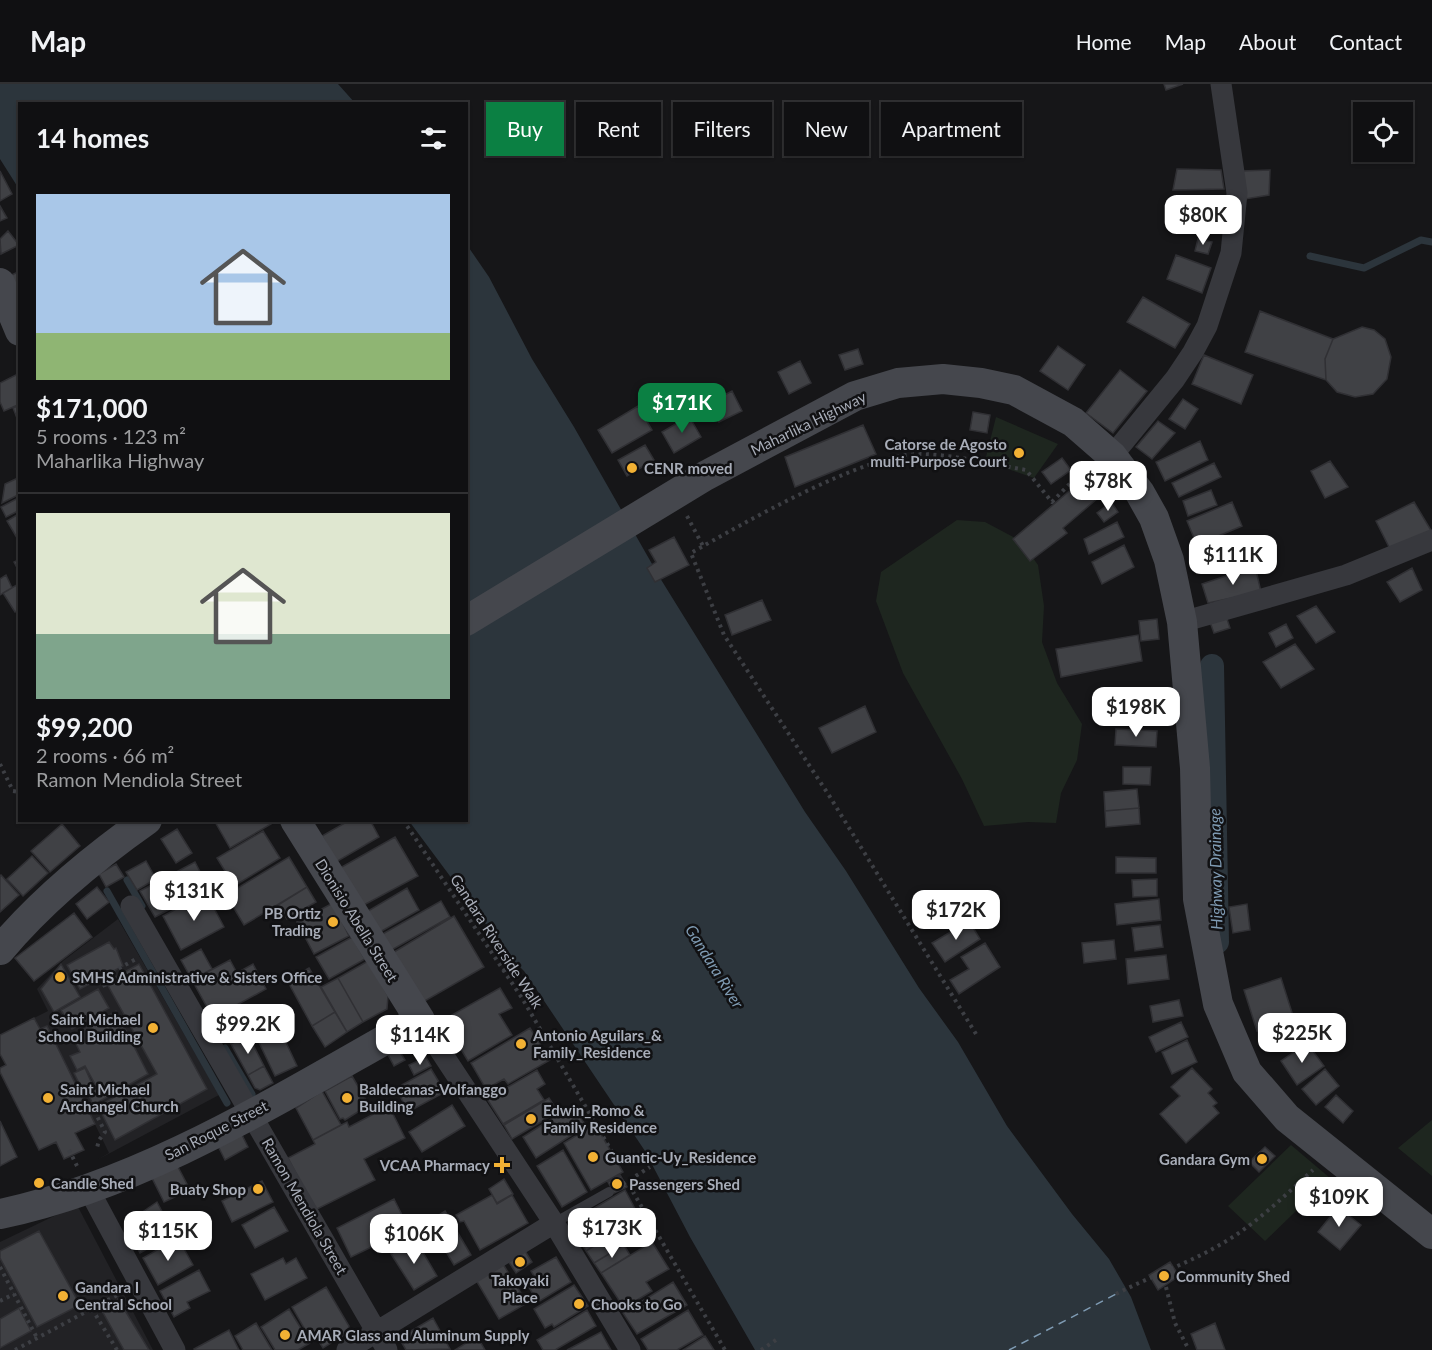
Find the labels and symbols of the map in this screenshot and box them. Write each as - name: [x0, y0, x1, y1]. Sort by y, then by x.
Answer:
- pin: $80K: [1167, 195, 1239, 246]
- pin: $171K: [640, 383, 724, 434]
- street label: Maharlika Highway: [747, 387, 869, 459]
- place label: Catorse de Agosto multi-Purpose Court: [870, 435, 1007, 470]
- marker: Catorse de Agosto multi-Purpose Court: [1012, 446, 1026, 460]
- place label: CENR moved: [644, 459, 733, 477]
- marker: CENR moved: [625, 461, 639, 475]
- pin: $78K: [1072, 461, 1144, 512]
- pin: $111K: [1191, 535, 1275, 586]
- pin: $198K: [1094, 687, 1178, 738]
- water label: Highway Drainage: [1204, 808, 1226, 930]
- street label: Dionisio Abella Street: [312, 855, 402, 985]
- pin: $131K: [152, 871, 236, 922]
- street label: Gandara Riverside Walk: [447, 871, 547, 1012]
- pin: $172K: [914, 890, 998, 941]
- place label: PB Ortiz Trading: [264, 904, 321, 939]
- marker: PB Ortiz Trading: [326, 915, 340, 929]
- water label: Gandara River: [682, 921, 748, 1012]
- place label: SMHS Administrative & Sisters Office: [72, 968, 322, 986]
- marker: SMHS Administrative & Sisters Office: [53, 970, 67, 984]
- pin: $99.2K: [199, 1004, 297, 1055]
- place label: Saint Michael School Building: [38, 1010, 141, 1045]
- pin: $225K: [1260, 1013, 1344, 1064]
- pin: $114K: [378, 1015, 462, 1066]
- marker: Saint Michael School Building: [146, 1021, 160, 1035]
- place label: Antonio Aguilars_& Family_Residence: [532, 1026, 662, 1061]
- marker: Antonio Aguilars_& Family_Residence: [514, 1037, 528, 1051]
- place label: Saint Michael Archangel Church: [59, 1080, 179, 1115]
- place label: Baldecanas-Volfanggo Building: [359, 1080, 507, 1115]
- marker: Saint Michael Archangel Church: [41, 1091, 55, 1105]
- marker: Baldecanas-Volfanggo Building: [340, 1091, 354, 1105]
- street label: San Roque Street: [162, 1096, 271, 1164]
- place label: Edwin_Romo & Family Residence: [543, 1101, 657, 1136]
- marker: Edwin_Romo & Family Residence: [524, 1112, 538, 1126]
- street label: Ramon Mendiola Street: [259, 1135, 352, 1278]
- place label: Guantic-Uy_Residence: [605, 1148, 756, 1166]
- marker: Guantic-Uy_Residence: [586, 1150, 600, 1164]
- place label: Gandara Gym: [1159, 1150, 1250, 1168]
- marker: Gandara Gym: [1255, 1152, 1269, 1166]
- place label: VCAA Pharmacy: [379, 1156, 490, 1174]
- marker: VCAA Pharmacy: [495, 1158, 509, 1172]
- place label: Candle Shed: [51, 1174, 134, 1192]
- place label: Passengers Shed: [629, 1175, 740, 1193]
- marker: Candle Shed: [32, 1176, 46, 1190]
- marker: Passengers Shed: [610, 1177, 624, 1191]
- pin: $109K: [1297, 1177, 1381, 1228]
- place label: Buaty Shop: [170, 1180, 246, 1198]
- marker: Buaty Shop: [251, 1182, 265, 1196]
- pin: $173K: [570, 1208, 654, 1259]
- pin: $115K: [126, 1211, 210, 1262]
- pin: $106K: [372, 1214, 456, 1265]
- marker: Takoyaki Place: [513, 1255, 527, 1269]
- place label: Community Shed: [1176, 1267, 1290, 1285]
- marker: Community Shed: [1157, 1269, 1171, 1283]
- place label: Takoyaki Place: [491, 1271, 549, 1306]
- place label: Gandara I Central School: [75, 1278, 172, 1313]
- marker: Gandara I Central School: [56, 1289, 70, 1303]
- place label: Chooks to Go: [591, 1295, 682, 1313]
- marker: Chooks to Go: [572, 1297, 586, 1311]
- place label: AMAR Glass and Aluminum Supply: [296, 1326, 529, 1344]
- marker: AMAR Glass and Aluminum Supply: [278, 1328, 292, 1342]

